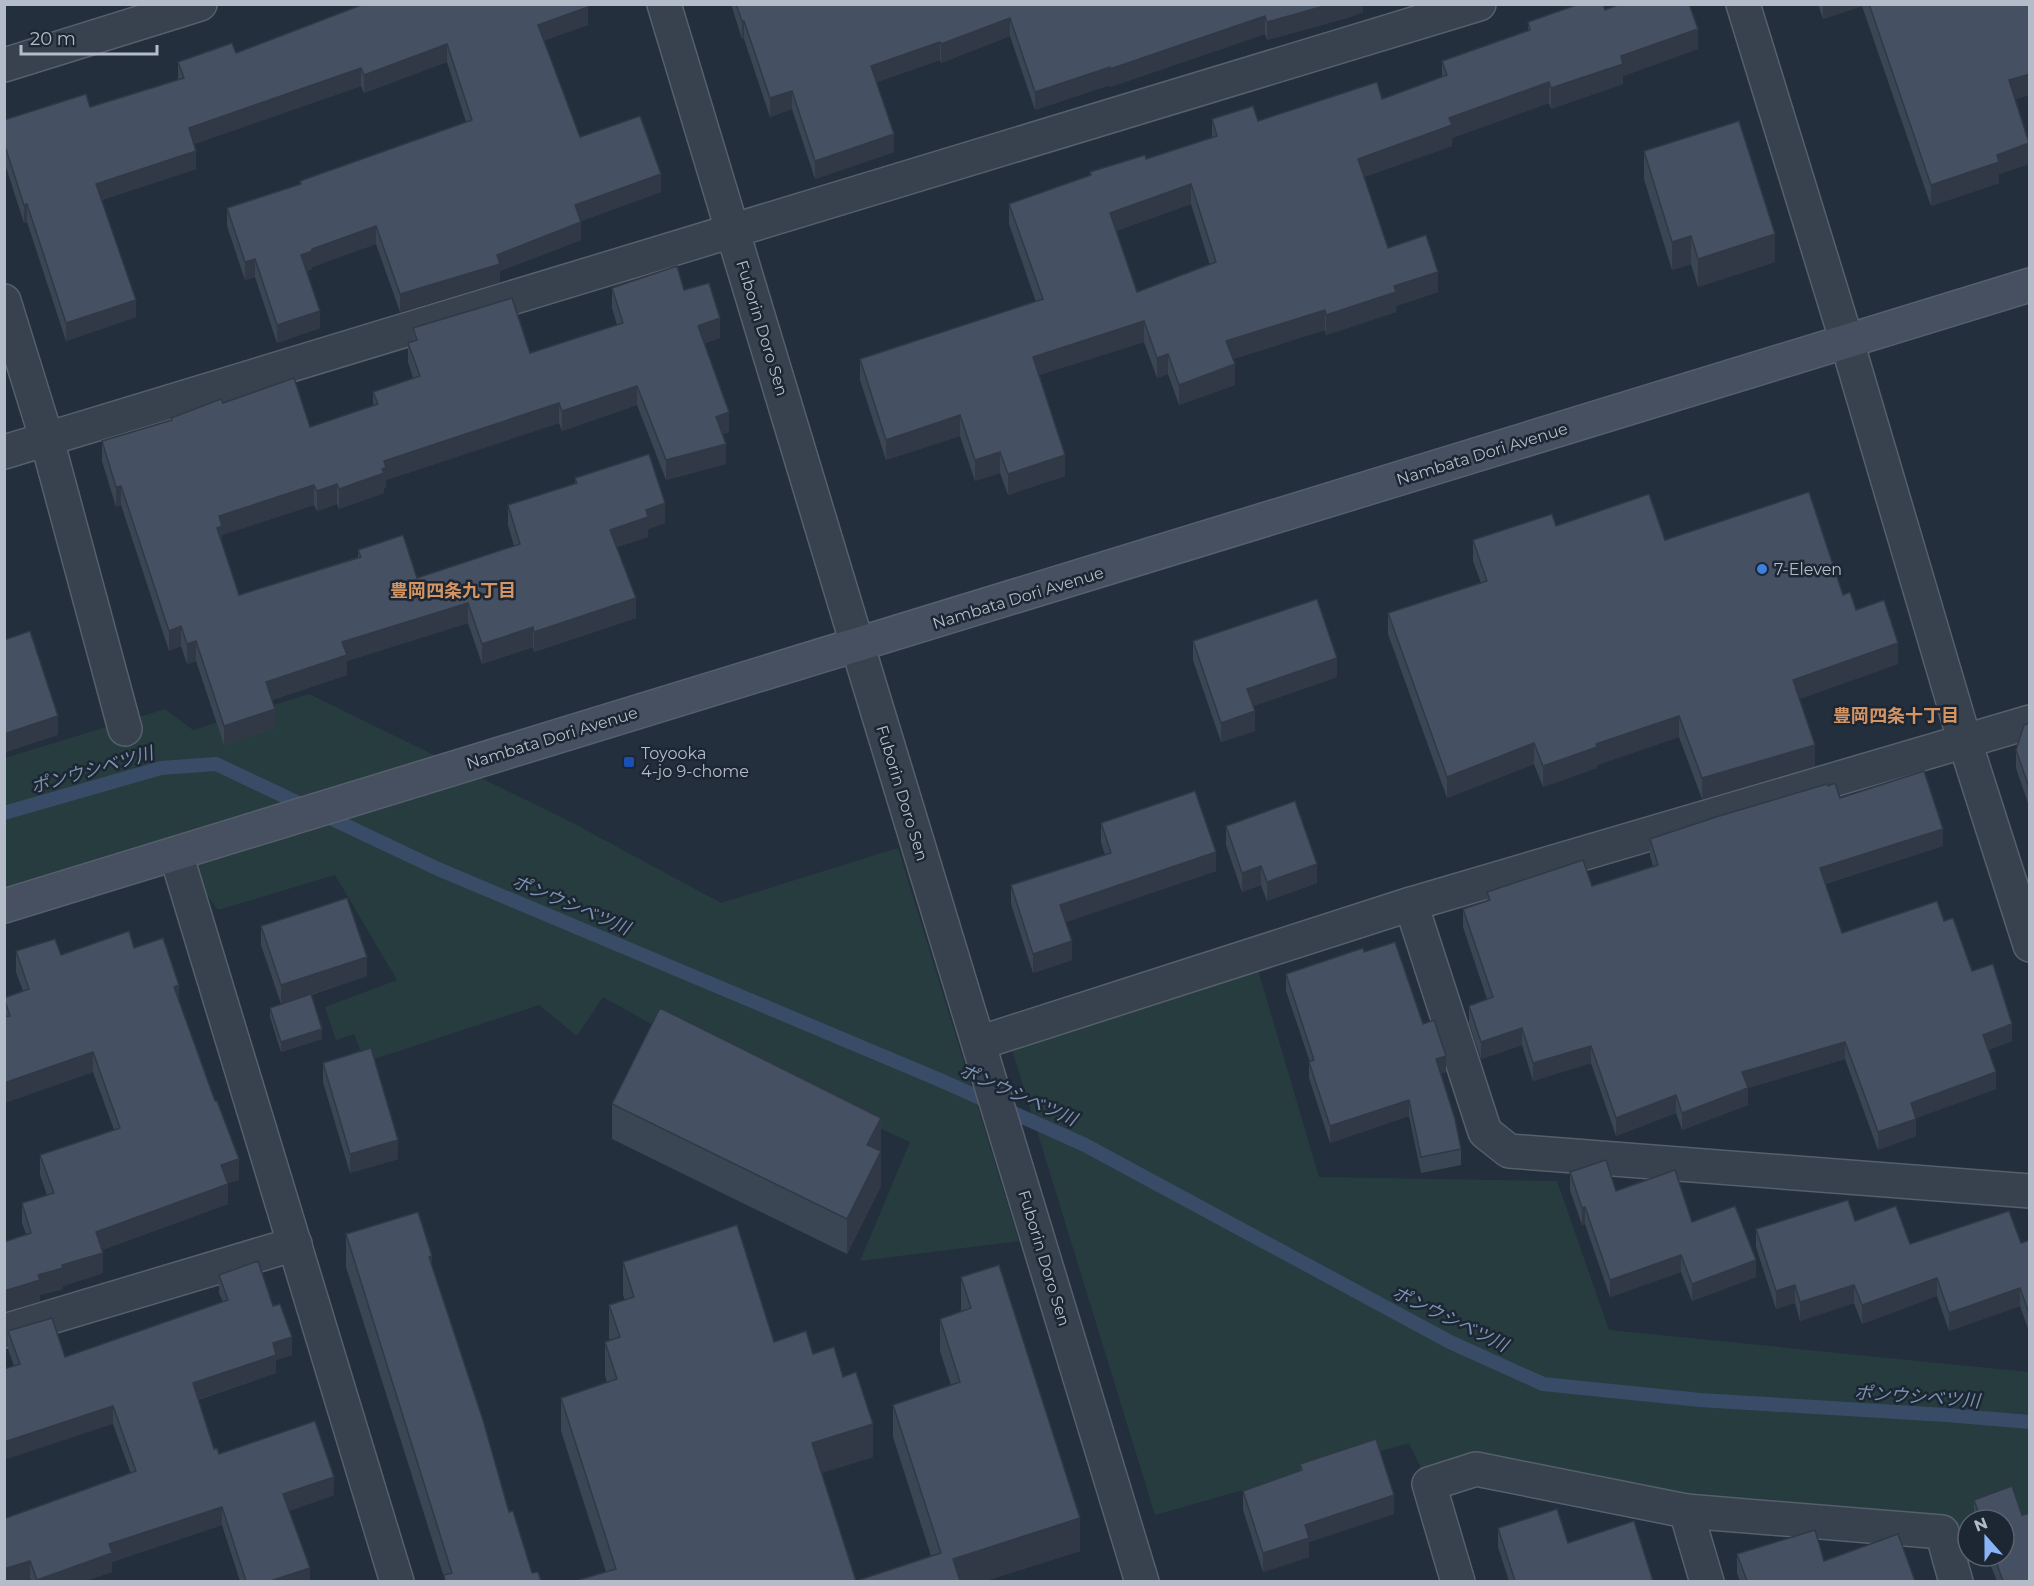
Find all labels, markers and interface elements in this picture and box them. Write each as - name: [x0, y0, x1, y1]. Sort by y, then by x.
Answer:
- scale bar: [21, 18, 158, 56]
- text: 20 m: [30, 28, 76, 50]
- street label: Fuborin Doro Sen: [732, 258, 792, 398]
- street label: Nambata Dori Avenue: [1394, 419, 1570, 489]
- place label: 7-Eleven: [1774, 560, 1842, 579]
- marker: 7-Eleven: [1755, 562, 1769, 576]
- street label: Nambata Dori Avenue: [930, 563, 1106, 633]
- district label: 豊岡四条九丁目: [390, 580, 516, 602]
- street label: Nambata Dori Avenue: [464, 703, 640, 773]
- district label: 豊岡四条十丁目: [1833, 705, 1959, 727]
- street label: Fuborin Doro Sen: [872, 723, 932, 863]
- water label: ポンウシベツ川: [28, 742, 158, 798]
- place label: Toyooka 4-jo 9-chome: [641, 744, 749, 781]
- marker: Toyooka 4-jo 9-chome: [622, 755, 636, 769]
- water label: ポンウシベツ川: [509, 870, 635, 941]
- water label: ポンウシベツ川: [956, 1059, 1082, 1131]
- street label: Fuborin Doro Sen: [1014, 1188, 1074, 1328]
- water label: ポンウシベツ川: [1389, 1281, 1513, 1357]
- water label: ポンウシベツ川: [1853, 1382, 1983, 1413]
- north arrow: [1956, 1508, 2016, 1568]
- text: N: [1971, 1513, 1990, 1536]

